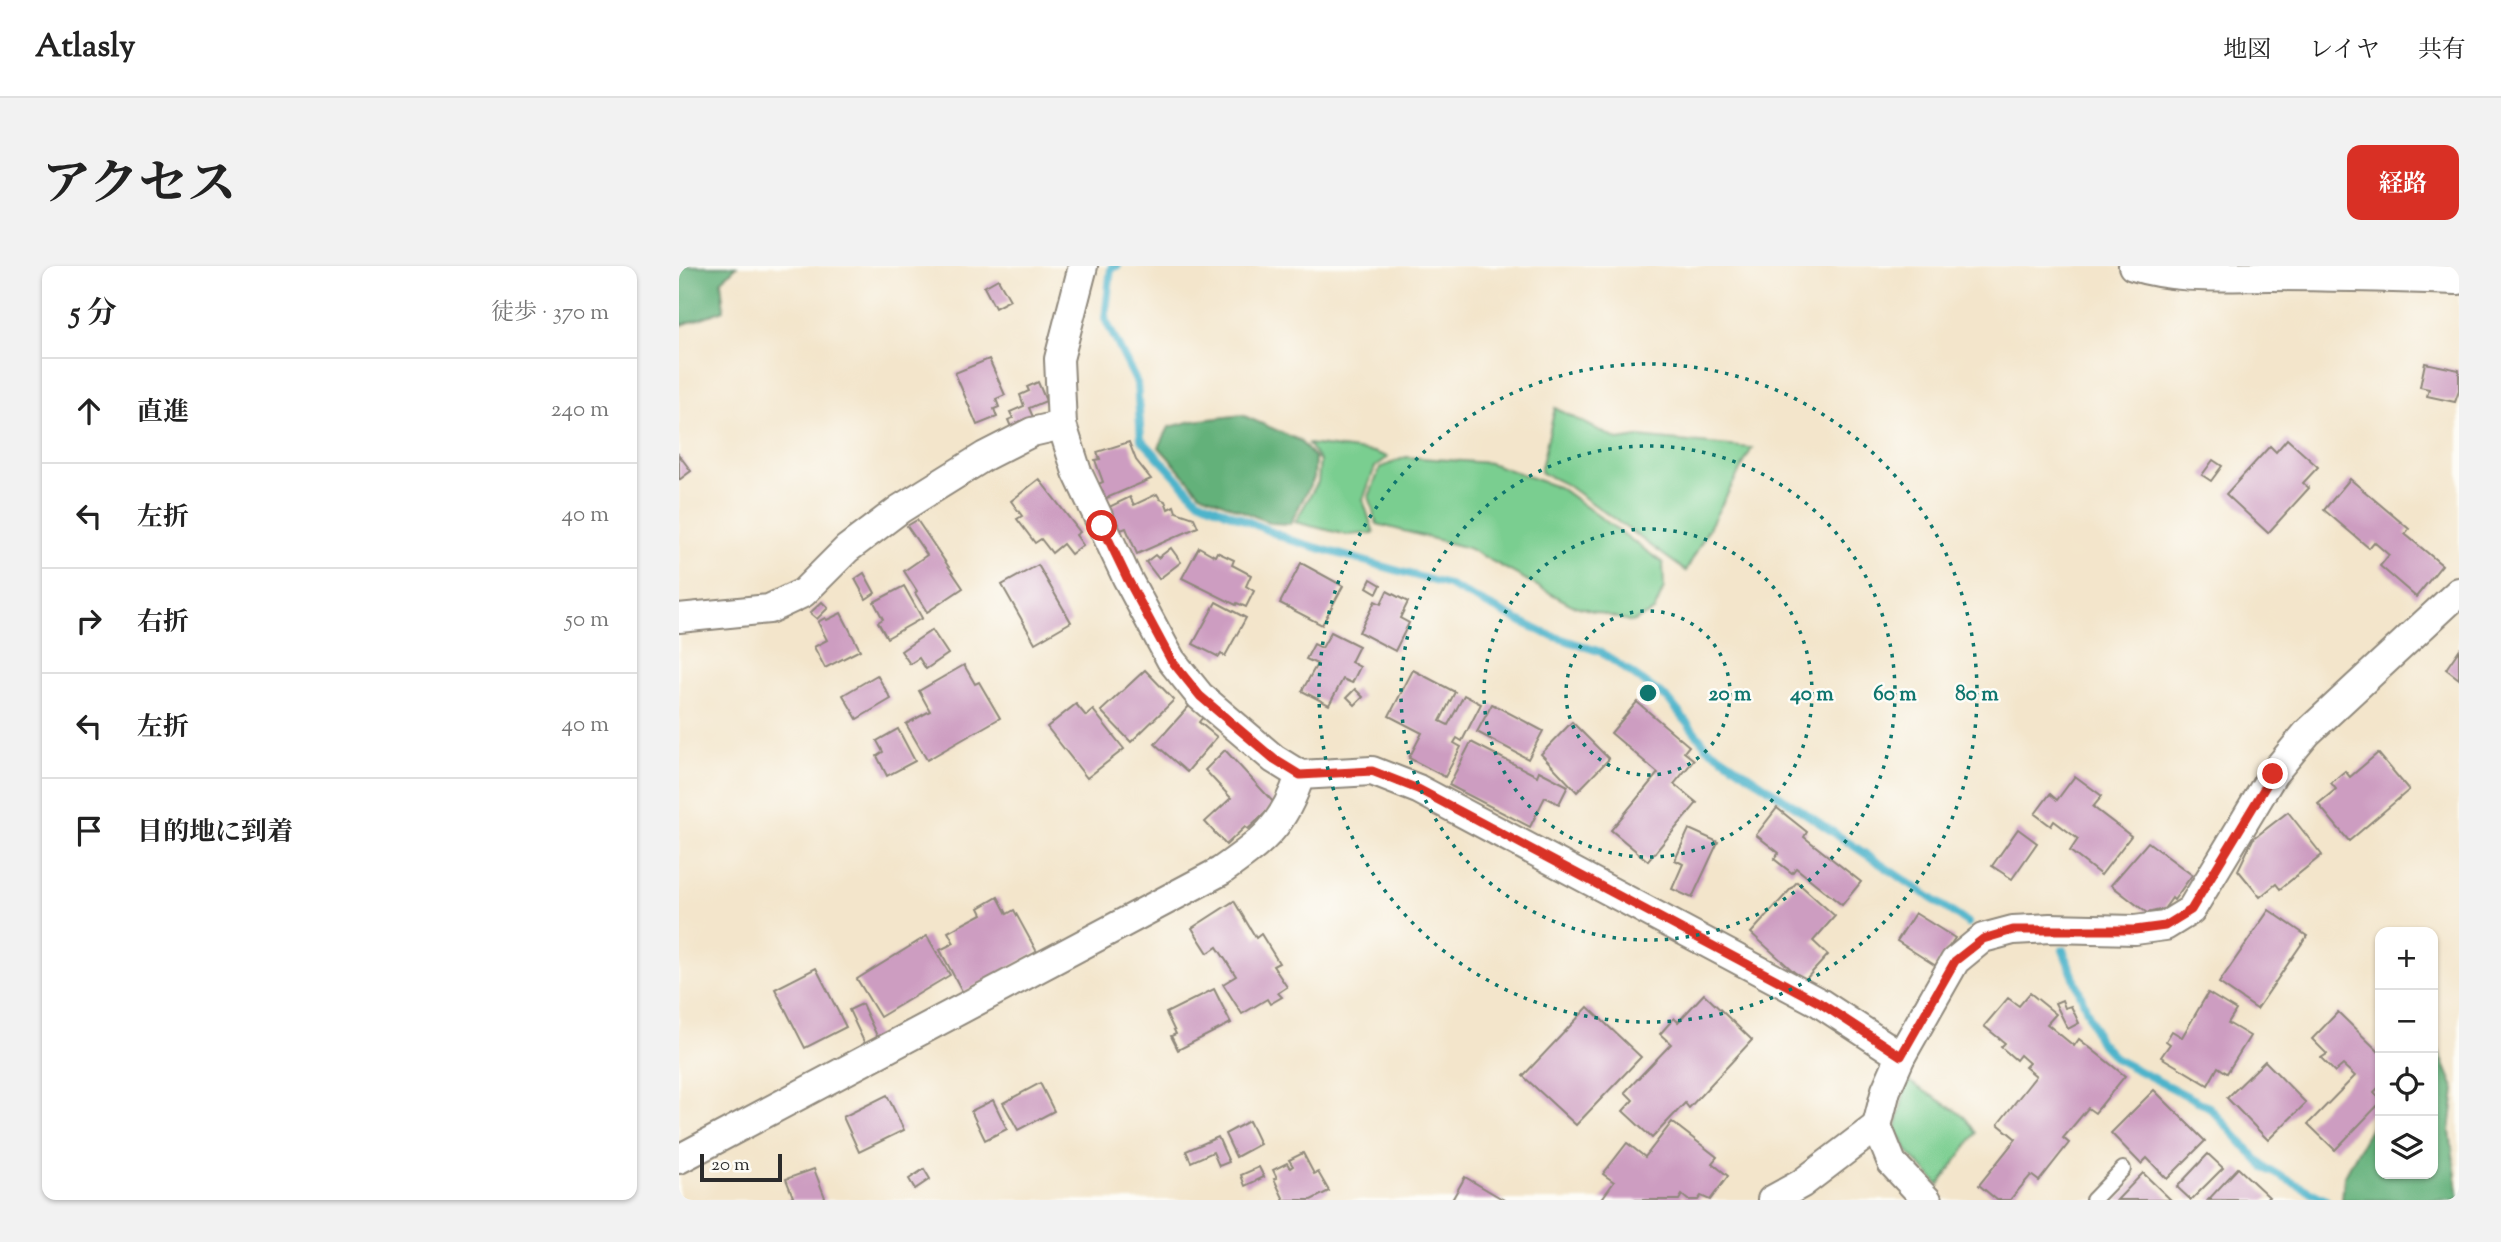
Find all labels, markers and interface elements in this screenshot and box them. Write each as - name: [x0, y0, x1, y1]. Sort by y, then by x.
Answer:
- text: Atlasly: [35, 24, 135, 72]
- text: 地図: [2223, 34, 2271, 68]
- text: レイヤ: [2309, 34, 2380, 68]
- text: 共有: [2418, 34, 2466, 68]
- button: 経路: [2347, 145, 2459, 220]
- text: アクセス: [42, 152, 237, 222]
- text: 5 分: [70, 293, 117, 336]
- text: 徒歩 · 370 m: [491, 297, 609, 330]
- icon: ahead: [70, 392, 108, 430]
- text: 240 m: [551, 394, 609, 427]
- text: 直進: [137, 395, 189, 432]
- icon: left: [70, 497, 108, 535]
- text: 40 m: [562, 499, 609, 532]
- text: 左折: [137, 500, 189, 537]
- route start: [1086, 510, 1117, 541]
- icon: right: [70, 602, 108, 640]
- text: 50 m: [565, 604, 609, 637]
- text: 右折: [137, 605, 189, 642]
- text: 20 m: [1709, 680, 1752, 710]
- text: 40 m: [1789, 680, 1834, 710]
- text: 60 m: [1873, 680, 1917, 710]
- text: 80 m: [1955, 680, 1999, 710]
- centre of rings: [1636, 681, 1660, 705]
- icon: left: [70, 707, 108, 745]
- text: 40 m: [562, 709, 609, 742]
- text: 左折: [137, 710, 189, 747]
- route end: [2257, 758, 2288, 789]
- icon: arrive: [70, 812, 108, 850]
- text: 目的地に到着: [137, 815, 293, 852]
- map controls: [2375, 927, 2438, 1179]
- button: +: [2375, 927, 2438, 990]
- button: −: [2375, 990, 2438, 1053]
- button: locate: [2375, 1053, 2438, 1116]
- button: layers: [2375, 1116, 2438, 1179]
- scale bar: [700, 1151, 782, 1183]
- text: 20 m: [711, 1152, 750, 1179]

